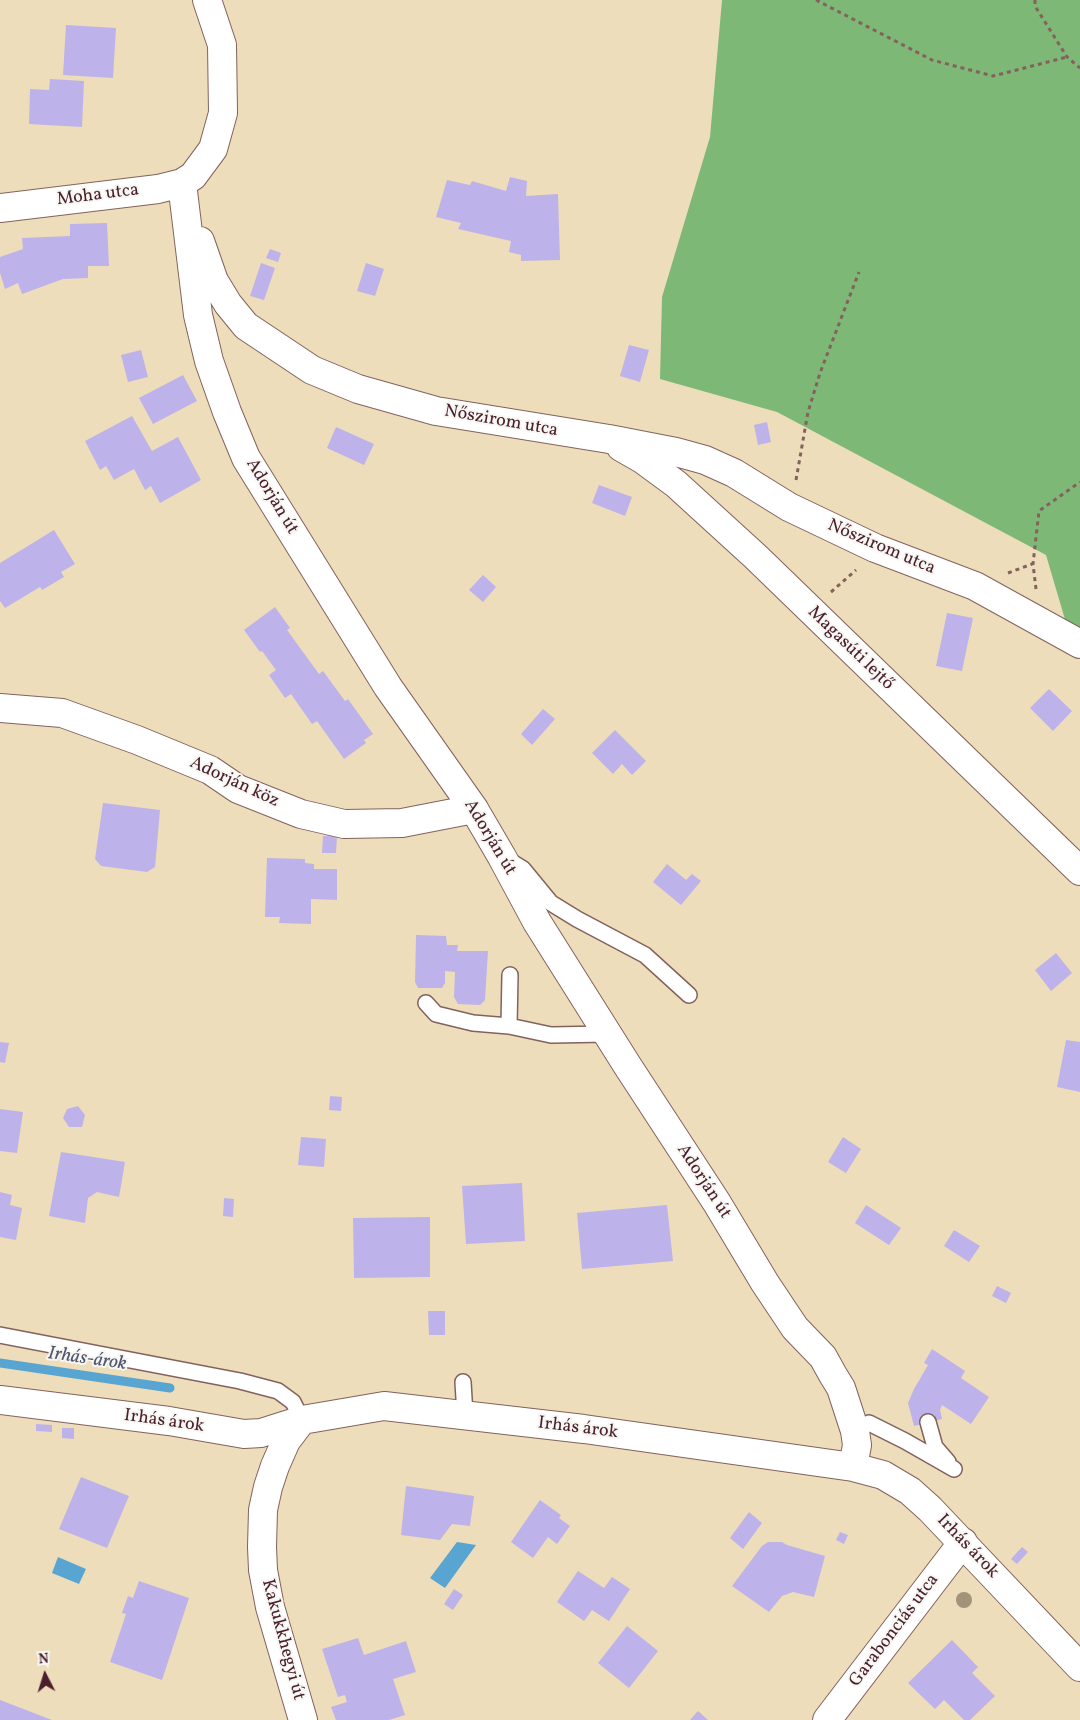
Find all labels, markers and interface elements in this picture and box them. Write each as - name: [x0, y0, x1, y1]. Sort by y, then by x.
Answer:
- street label: Moha utca: [56, 180, 140, 212]
- street label: Nőszirom utca: [442, 401, 560, 443]
- street label: Adorján út: [240, 455, 302, 539]
- street label: Nőszirom utca: [824, 516, 938, 580]
- street label: Magasúti lejtő: [802, 602, 898, 696]
- street label: Adorján köz: [186, 753, 282, 813]
- street label: Adorján út: [458, 796, 520, 880]
- street label: Adorján út: [671, 1141, 735, 1223]
- water label: Irhás-árok: [46, 1343, 128, 1377]
- street label: Irhás árok: [123, 1406, 205, 1438]
- street label: Irhás árok: [537, 1413, 619, 1445]
- street label: Irhás árok: [931, 1511, 1003, 1583]
- street label: Garabonciás utca: [846, 1570, 944, 1692]
- street label: Kakukkhegyi út: [255, 1577, 309, 1703]
- north arrow: [20, 1650, 70, 1700]
- text: N: [38, 1650, 50, 1669]

